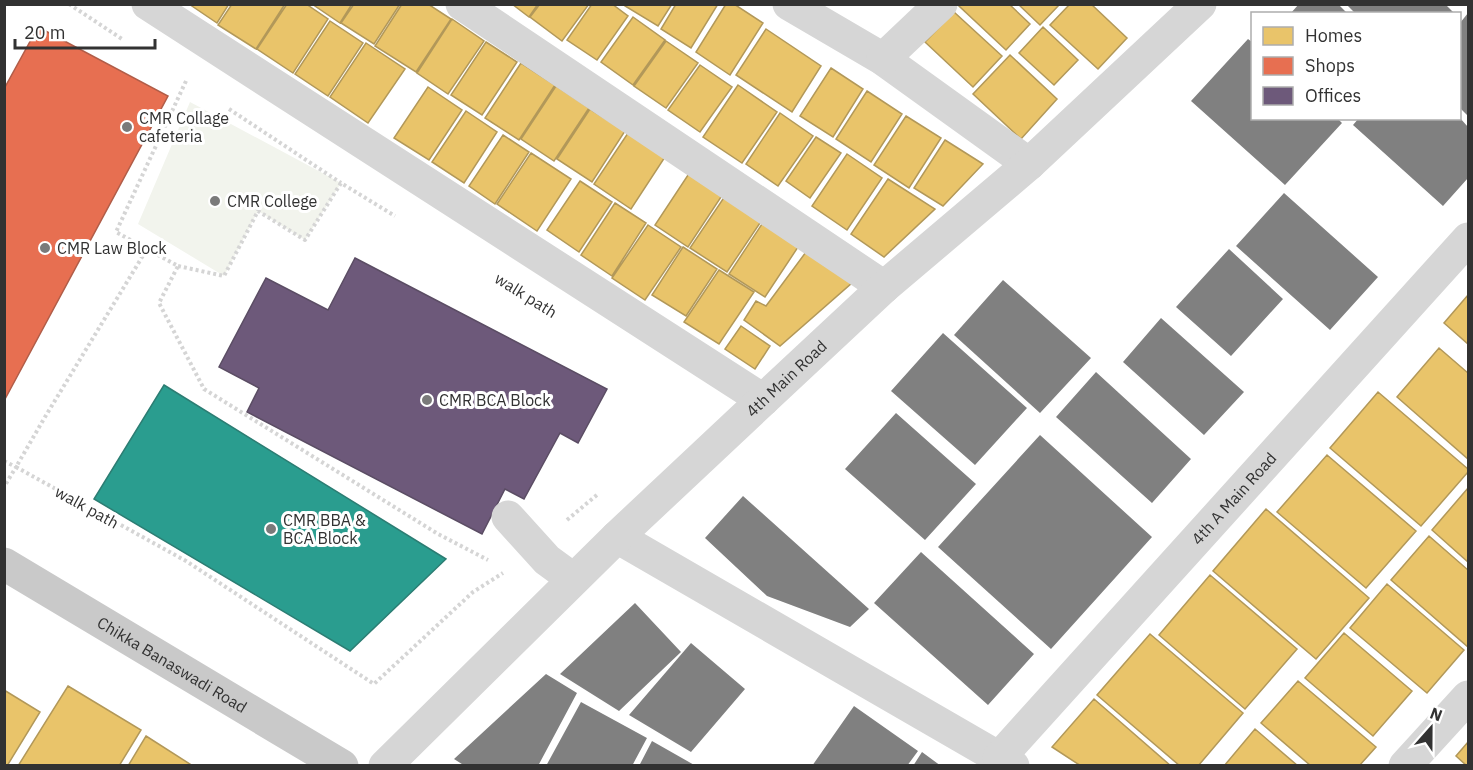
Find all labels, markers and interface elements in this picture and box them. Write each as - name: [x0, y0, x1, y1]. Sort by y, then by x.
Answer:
- scale bar: [15, 12, 154, 50]
- legend: [1251, 12, 1461, 120]
- text: 20 m: [24, 21, 66, 44]
- text: Homes: [1305, 24, 1362, 47]
- text: Shops: [1305, 54, 1355, 77]
- text: Offices: [1305, 84, 1361, 107]
- place label: CMR Collage cafeteria: [139, 108, 229, 146]
- marker: CMR Collage cafeteria: [120, 120, 134, 134]
- place label: CMR College: [227, 191, 318, 211]
- marker: CMR College: [208, 194, 222, 208]
- place label: CMR Law Block: [57, 238, 167, 258]
- marker: CMR Law Block: [38, 241, 52, 255]
- street label: walk path: [491, 268, 561, 322]
- street label: 4th Main Road: [742, 336, 831, 421]
- place label: CMR BCA Block: [439, 390, 551, 410]
- marker: CMR BCA Block: [420, 393, 434, 407]
- street label: 4th A Main Road: [1187, 448, 1280, 549]
- street label: walk path: [52, 481, 122, 533]
- place label: CMR BBA & BCA Block: [283, 510, 366, 548]
- marker: CMR BBA & BCA Block: [264, 522, 278, 536]
- street label: Chikka Banaswadi Road: [94, 612, 251, 717]
- north arrow: [1401, 698, 1461, 758]
- text: N: [1427, 703, 1445, 725]

